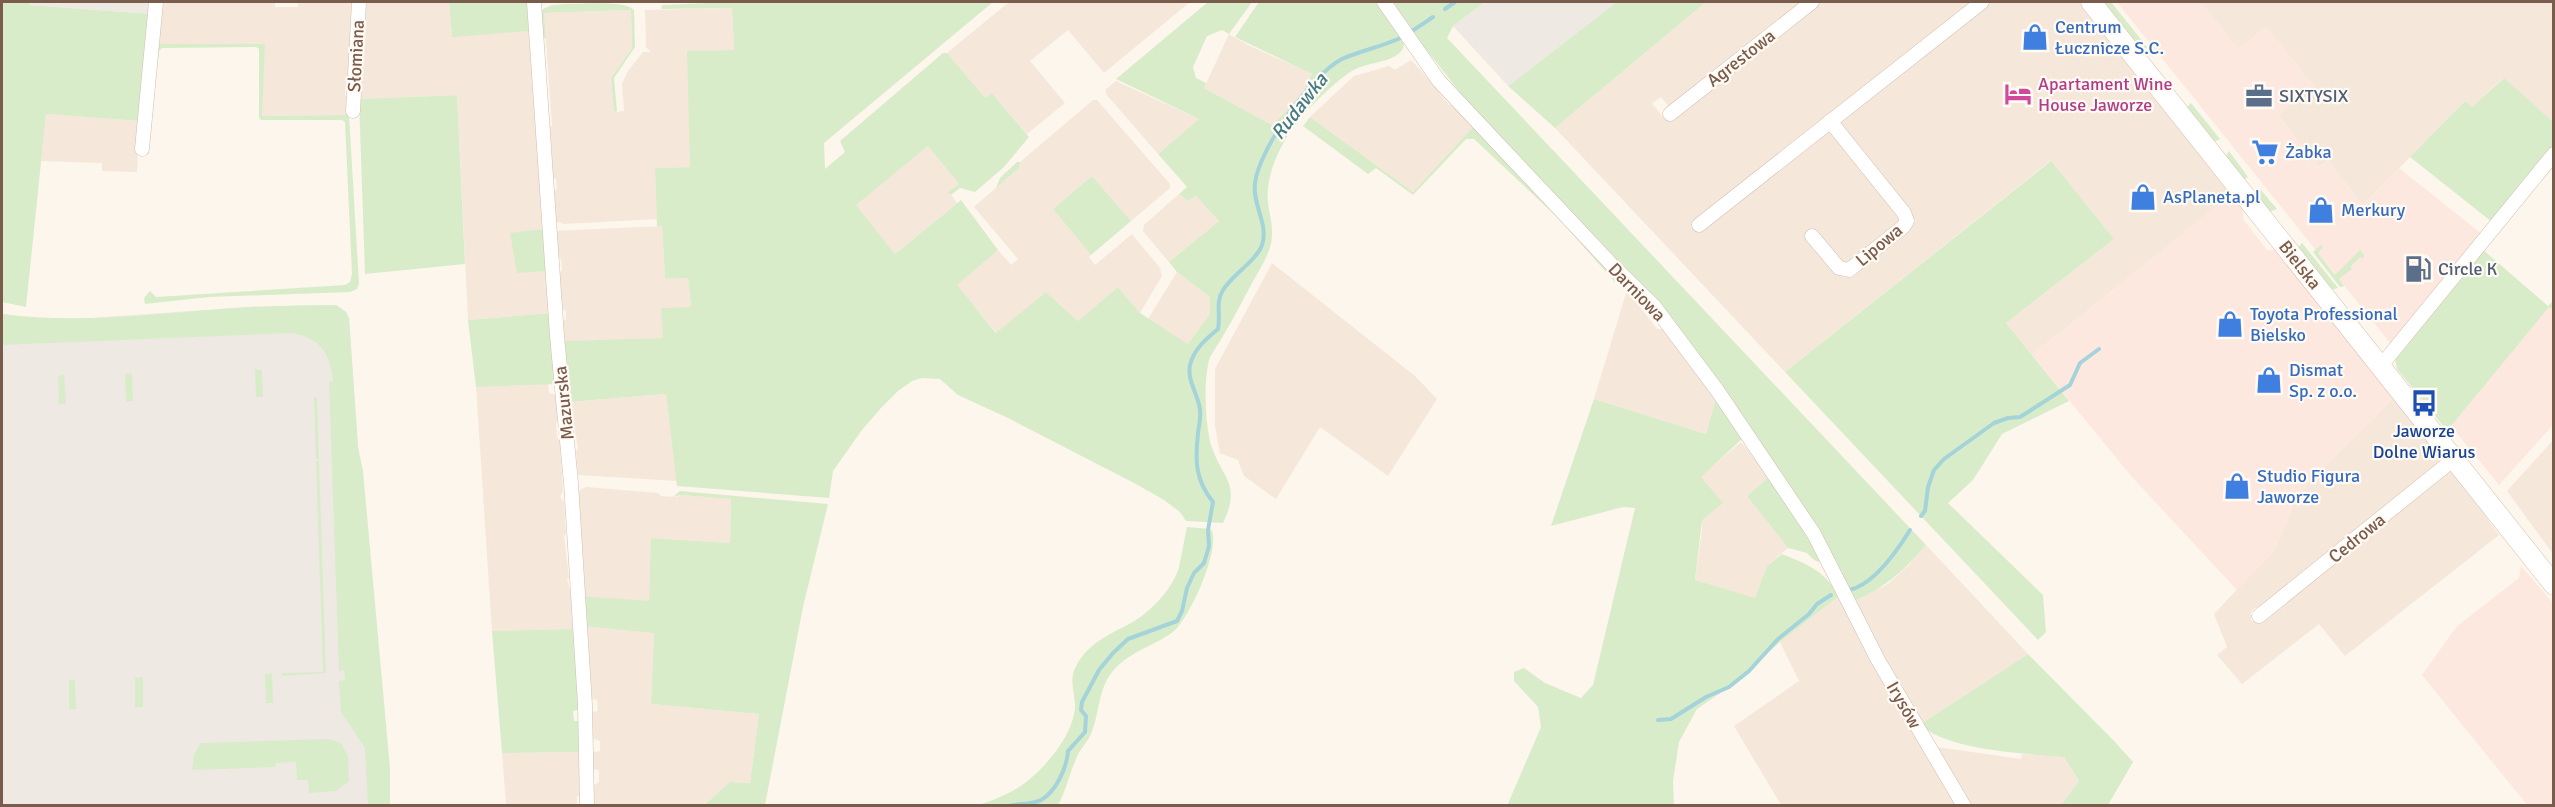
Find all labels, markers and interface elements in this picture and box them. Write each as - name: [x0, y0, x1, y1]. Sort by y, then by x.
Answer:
- place label: Centrum Łucznicze S.C.: [2055, 16, 2164, 59]
- street label: Słomiana: [343, 19, 369, 93]
- shop icon: Centrum Łucznicze S.C.: [2020, 22, 2050, 52]
- street label: Agrestowa: [1702, 24, 1780, 92]
- water label: Rudawka: [1266, 67, 1334, 145]
- place label: Apartament Wine House Jaworze: [2038, 73, 2173, 116]
- hotel icon: Apartament Wine House Jaworze: [2003, 79, 2033, 109]
- office icon: SIXTYSIX: [2244, 81, 2274, 111]
- place label: SIXTYSIX: [2279, 85, 2349, 107]
- supermarket icon: Żabka: [2250, 137, 2280, 167]
- place label: Żabka: [2285, 141, 2332, 163]
- shop icon: AsPlaneta.pl: [2128, 182, 2158, 212]
- place label: AsPlaneta.pl: [2163, 186, 2260, 208]
- shop icon: Merkury: [2306, 195, 2336, 225]
- place label: Merkury: [2341, 199, 2406, 221]
- street label: Lipowa: [1851, 219, 1907, 271]
- street label: Bielska: [2274, 236, 2326, 294]
- fuel station icon: Circle K: [2403, 254, 2433, 284]
- street label: Darniowa: [1604, 258, 1670, 326]
- place label: Circle K: [2438, 258, 2498, 280]
- place label: Toyota Professional Bielsko: [2250, 303, 2398, 346]
- shop icon: Toyota Professional Bielsko: [2215, 309, 2245, 339]
- place label: Dismat Sp. z o.o.: [2289, 359, 2357, 402]
- street label: Mazurska: [549, 365, 579, 441]
- shop icon: Dismat Sp. z o.o.: [2254, 365, 2284, 395]
- bus stop icon: Jaworze Dolne Wiarus: [2409, 388, 2439, 418]
- place label: Jaworze Dolne Wiarus: [2373, 420, 2475, 463]
- place label: Studio Figura Jaworze: [2257, 465, 2360, 508]
- shop icon: Studio Figura Jaworze: [2222, 471, 2252, 501]
- street label: Cedrowa: [2324, 508, 2390, 568]
- street label: Irysów: [1882, 677, 1926, 733]

